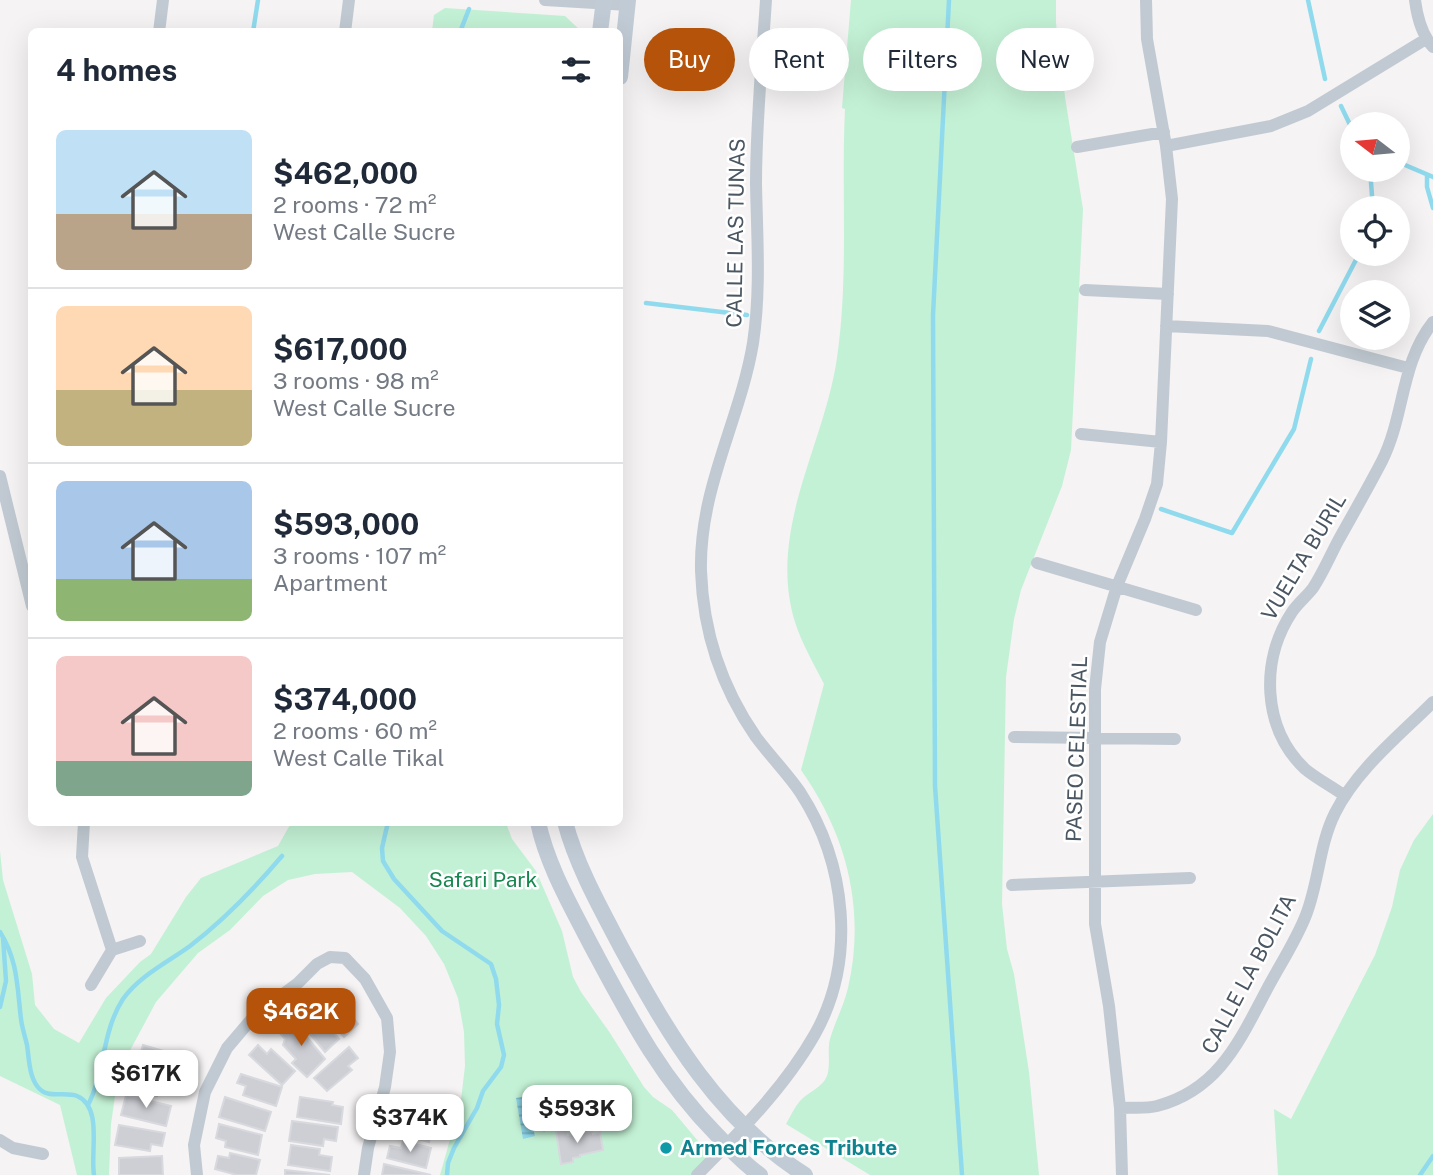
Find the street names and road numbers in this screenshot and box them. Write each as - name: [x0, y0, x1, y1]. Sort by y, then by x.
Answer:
- street label: CALLE LAS TUNAS: [721, 138, 750, 328]
- street label: VUELTA BURIL: [1256, 489, 1351, 625]
- street label: PASEO CELESTIAL: [1061, 655, 1092, 842]
- street label: CALLE LA BOLITA: [1196, 890, 1301, 1058]

